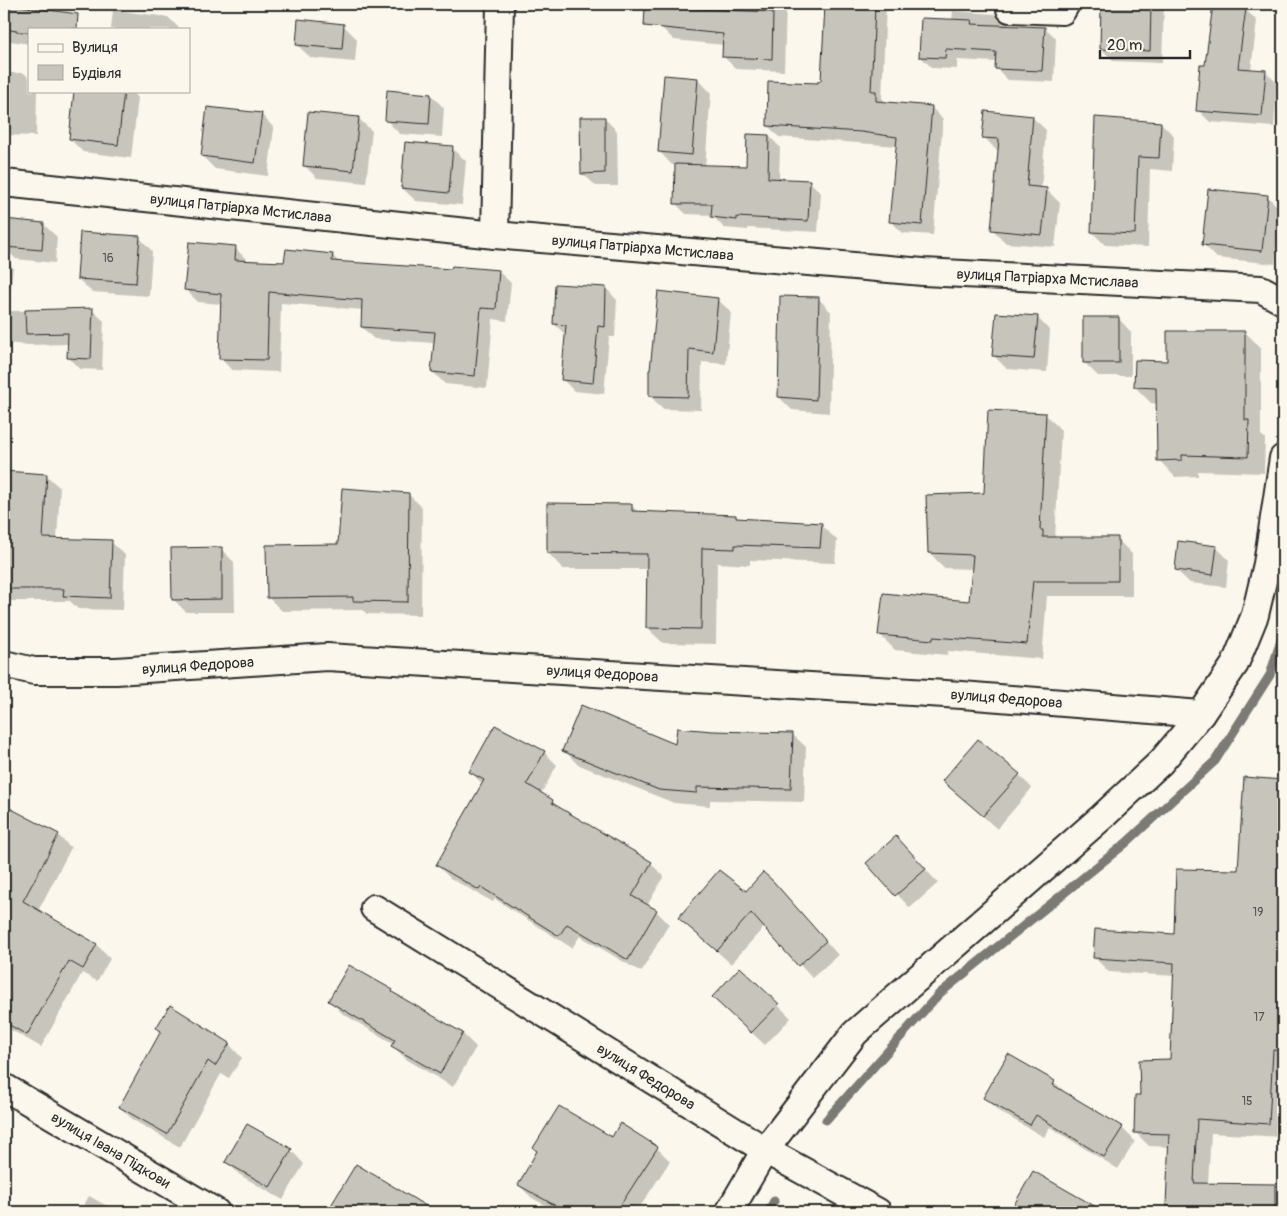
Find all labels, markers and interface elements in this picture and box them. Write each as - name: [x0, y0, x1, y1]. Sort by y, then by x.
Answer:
- legend: [28, 28, 190, 92]
- scale bar: [1100, 28, 1190, 60]
- text: 20 m: [1107, 36, 1142, 55]
- text: Вулиця: [72, 38, 118, 57]
- text: Будівля: [72, 64, 121, 83]
- street label: вулиця Патріарха Мстислава: [149, 190, 332, 228]
- street label: вулиця Патріарха Мстислава: [551, 231, 734, 266]
- house number: 16: [102, 251, 114, 266]
- street label: вулиця Патріарха Мстислава: [956, 265, 1139, 293]
- street label: вулиця Федорова: [141, 653, 255, 679]
- street label: вулиця Федорова: [546, 661, 659, 687]
- street label: вулиця Федорова: [950, 685, 1063, 713]
- house number: 19: [1253, 905, 1263, 920]
- house number: 17: [1253, 1010, 1265, 1025]
- street label: вулиця Федорова: [593, 1039, 699, 1114]
- house number: 15: [1241, 1094, 1253, 1109]
- street label: вулиця Івана Підкови: [48, 1108, 174, 1193]

